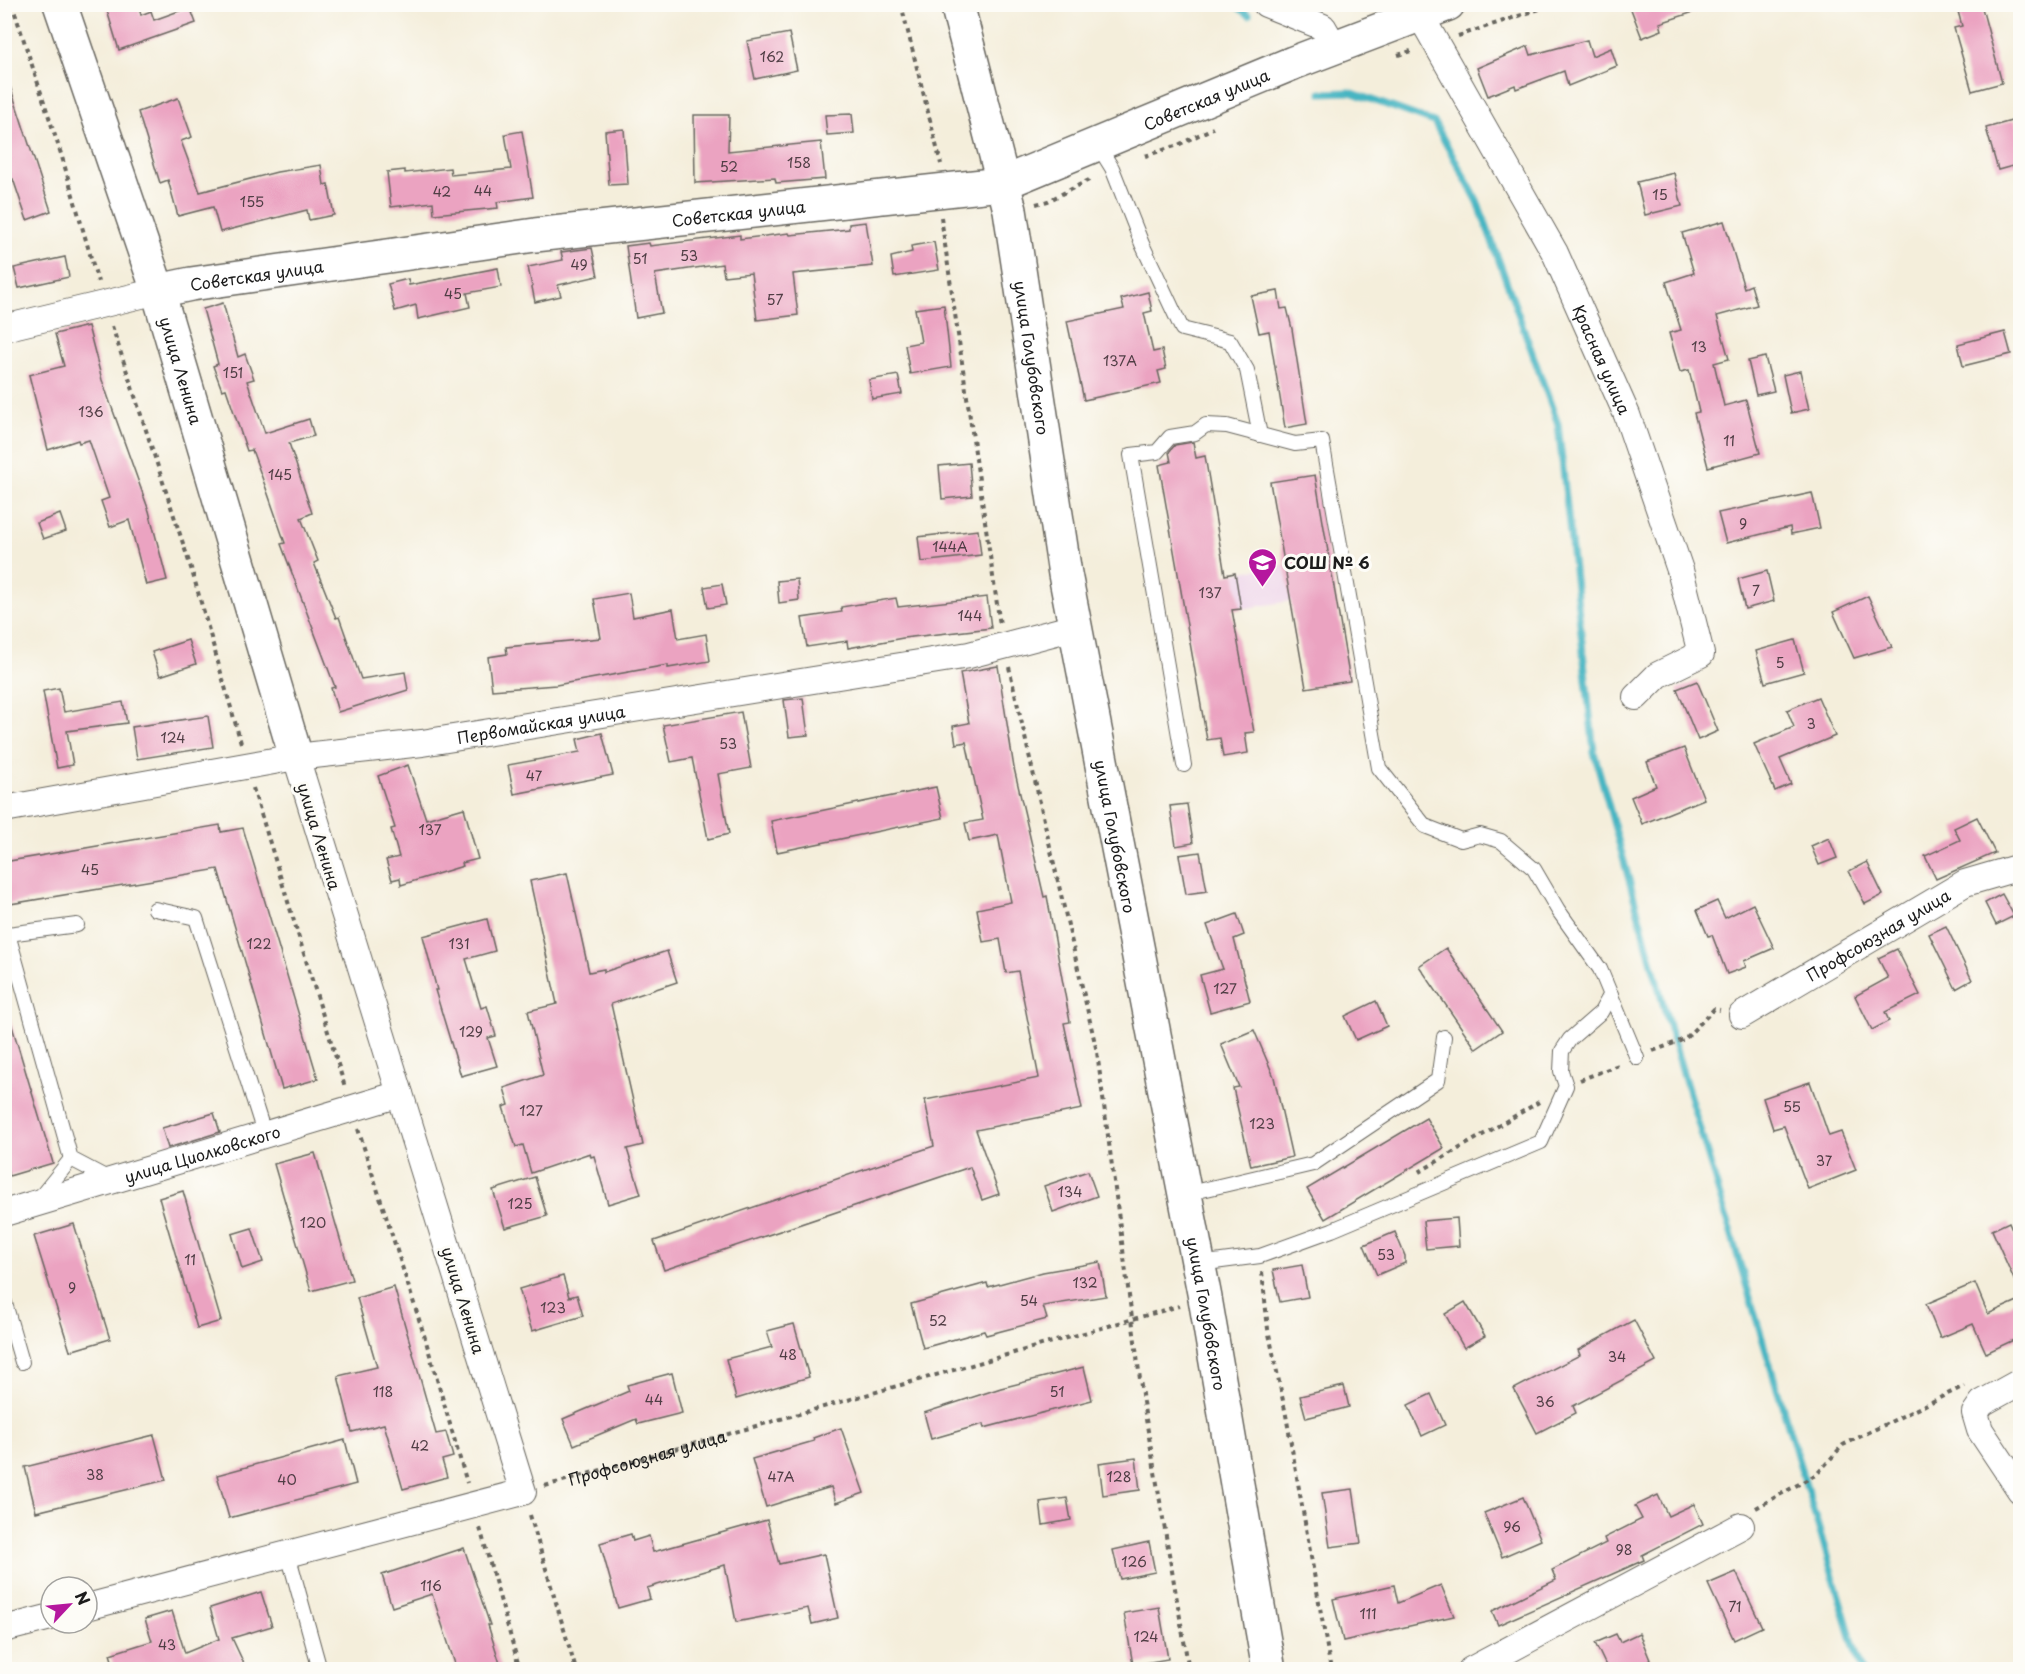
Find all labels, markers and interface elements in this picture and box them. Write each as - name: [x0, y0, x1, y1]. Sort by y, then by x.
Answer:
- house number: 162: [760, 46, 784, 67]
- street label: Советская улица: [1139, 62, 1273, 136]
- house number: 158: [787, 152, 811, 173]
- house number: 52: [720, 156, 738, 177]
- house number: 44: [474, 180, 492, 201]
- house number: 42: [433, 181, 451, 202]
- house number: 15: [1652, 184, 1668, 205]
- house number: 155: [240, 191, 264, 212]
- street label: Советская улица: [670, 193, 807, 232]
- house number: 53: [680, 245, 698, 266]
- house number: 51: [633, 248, 647, 269]
- street label: Советская улица: [188, 253, 325, 296]
- house number: 49: [570, 254, 588, 275]
- street label: улица Голубовского: [1009, 279, 1056, 436]
- house number: 45: [444, 283, 462, 304]
- house number: 57: [767, 289, 783, 310]
- street label: Красная улица: [1567, 301, 1637, 418]
- street label: улица Ленина: [154, 314, 209, 427]
- house number: 13: [1691, 336, 1707, 357]
- house number: 137А: [1103, 350, 1137, 371]
- house number: 151: [223, 362, 243, 383]
- house number: 136: [78, 401, 104, 422]
- house number: 11: [1723, 430, 1735, 451]
- house number: 145: [268, 464, 292, 485]
- house number: 9: [1739, 513, 1747, 534]
- house number: 144А: [932, 536, 968, 557]
- school or university icon: СОШ № 6: [1247, 546, 1279, 588]
- place label: СОШ № 6: [1284, 550, 1370, 574]
- house number: 7: [1752, 580, 1760, 601]
- house number: 137: [1198, 582, 1222, 603]
- house number: 144: [958, 605, 982, 626]
- house number: 5: [1775, 652, 1785, 673]
- street label: Первомайская улица: [455, 699, 627, 749]
- house number: 3: [1806, 713, 1816, 734]
- house number: 124: [160, 727, 186, 748]
- house number: 53: [719, 733, 737, 754]
- street label: улица Голубовского: [1089, 758, 1142, 915]
- house number: 47: [526, 765, 543, 786]
- street label: улица Ленина: [292, 779, 348, 893]
- house number: 137: [418, 819, 442, 840]
- house number: 45: [81, 859, 99, 880]
- street label: Профсоюзная улица: [1801, 883, 1954, 987]
- house number: 122: [246, 933, 272, 954]
- house number: 131: [449, 933, 469, 954]
- house number: 127: [1213, 978, 1237, 999]
- house number: 129: [459, 1021, 483, 1042]
- house number: 55: [1783, 1096, 1801, 1117]
- house number: 127: [519, 1100, 543, 1121]
- house number: 123: [1249, 1113, 1275, 1134]
- street label: улица Циолковского: [121, 1119, 283, 1188]
- house number: 37: [1816, 1150, 1833, 1171]
- house number: 134: [1058, 1181, 1082, 1202]
- house number: 125: [508, 1193, 532, 1214]
- house number: 120: [300, 1212, 326, 1233]
- street label: улица Голубовского: [1181, 1235, 1233, 1392]
- street label: улица Ленина: [436, 1243, 492, 1357]
- house number: 53: [1377, 1244, 1395, 1265]
- house number: 11: [184, 1249, 196, 1270]
- house number: 132: [1072, 1272, 1098, 1293]
- house number: 9: [68, 1277, 76, 1298]
- house number: 54: [1020, 1290, 1038, 1311]
- house number: 123: [540, 1297, 566, 1318]
- house number: 52: [929, 1310, 947, 1331]
- house number: 48: [779, 1344, 797, 1365]
- house number: 34: [1608, 1346, 1626, 1367]
- house number: 118: [373, 1381, 393, 1402]
- house number: 51: [1050, 1381, 1064, 1402]
- house number: 44: [645, 1389, 663, 1410]
- house number: 36: [1535, 1391, 1555, 1412]
- street label: Профсоюзная улица: [565, 1423, 729, 1491]
- house number: 42: [411, 1435, 429, 1456]
- house number: 38: [86, 1464, 104, 1485]
- house number: 47А: [767, 1466, 795, 1487]
- house number: 128: [1107, 1466, 1131, 1487]
- house number: 40: [277, 1469, 297, 1490]
- house number: 96: [1503, 1516, 1521, 1537]
- house number: 98: [1616, 1539, 1632, 1560]
- house number: 126: [1121, 1551, 1147, 1572]
- north arrow: [39, 1575, 99, 1635]
- house number: 116: [420, 1575, 442, 1596]
- text: N: [70, 1587, 97, 1609]
- house number: 71: [1728, 1596, 1742, 1617]
- house number: 111: [1359, 1603, 1377, 1624]
- house number: 124: [1133, 1626, 1159, 1647]
- house number: 43: [158, 1634, 176, 1655]

